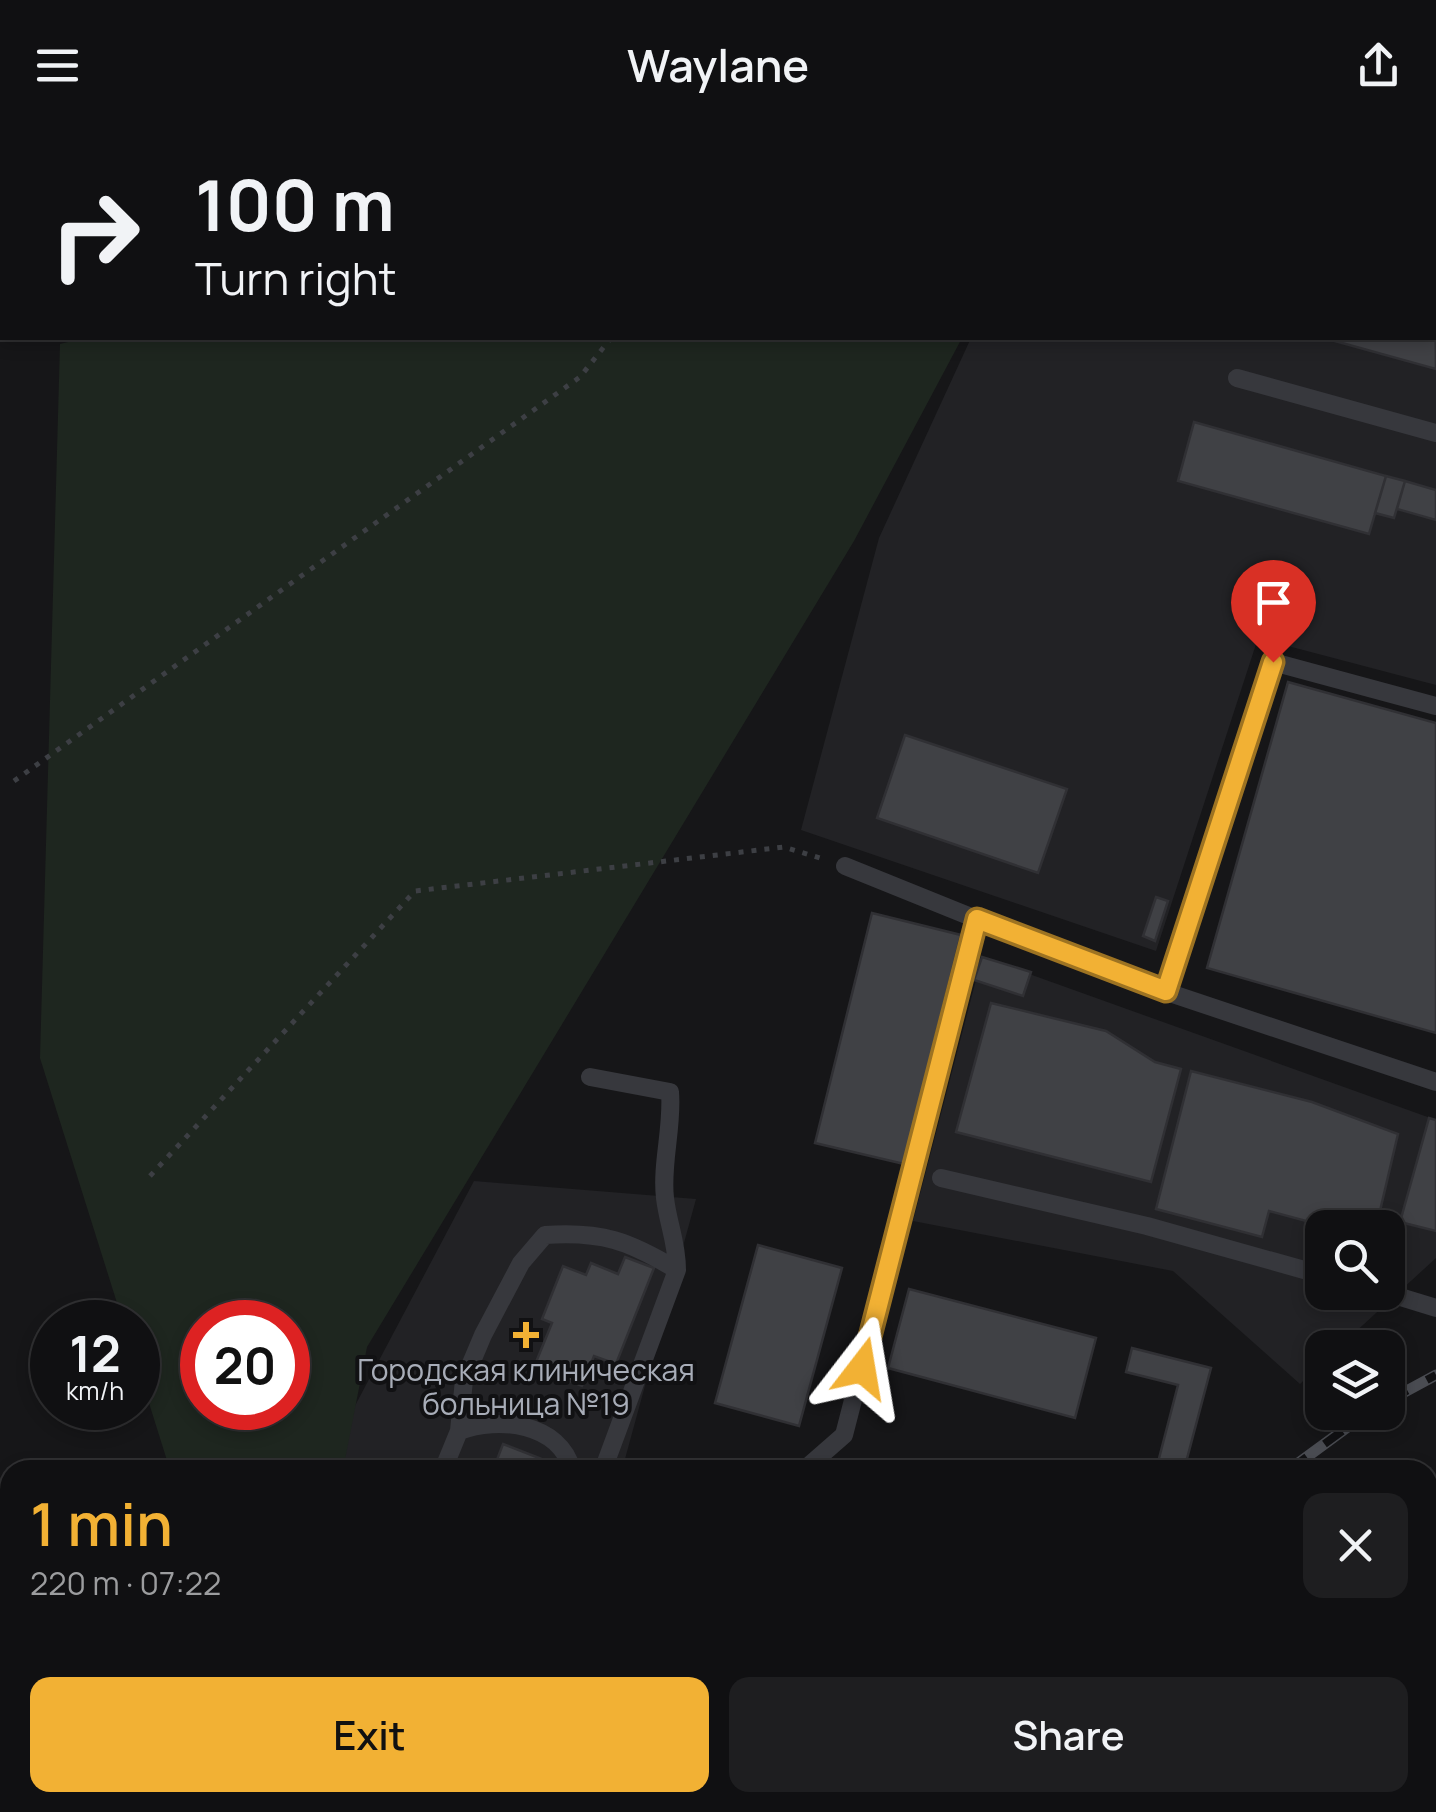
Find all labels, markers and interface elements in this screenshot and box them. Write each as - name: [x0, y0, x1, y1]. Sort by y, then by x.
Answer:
- text: Waylane: [627, 34, 809, 96]
- icon: menu: [30, 38, 85, 93]
- icon: share: [1351, 38, 1406, 93]
- text: 100 m: [195, 156, 395, 252]
- icon: right: [30, 170, 160, 300]
- text: Turn right: [195, 247, 396, 309]
- pin: [1231, 560, 1316, 663]
- icon: arrive: [1246, 575, 1301, 630]
- map controls: [1305, 1210, 1405, 1430]
- button: search: [1305, 1210, 1405, 1310]
- speed limit sign: 20: [180, 1300, 310, 1430]
- position arrow: [810, 1316, 914, 1420]
- text: 12: [69, 1319, 121, 1387]
- marker: Городская клиническая больница №19: [513, 1322, 539, 1348]
- button: layers: [1305, 1330, 1405, 1430]
- place label: Городская клиническая больница №19: [357, 1349, 695, 1424]
- text: km/h: [66, 1373, 124, 1408]
- text: 1 min: [30, 1482, 173, 1564]
- button: close: [1303, 1493, 1408, 1598]
- text: 220 m · 07:22: [30, 1561, 221, 1605]
- button: Exit: [30, 1677, 709, 1792]
- button: Share: [729, 1677, 1408, 1792]

